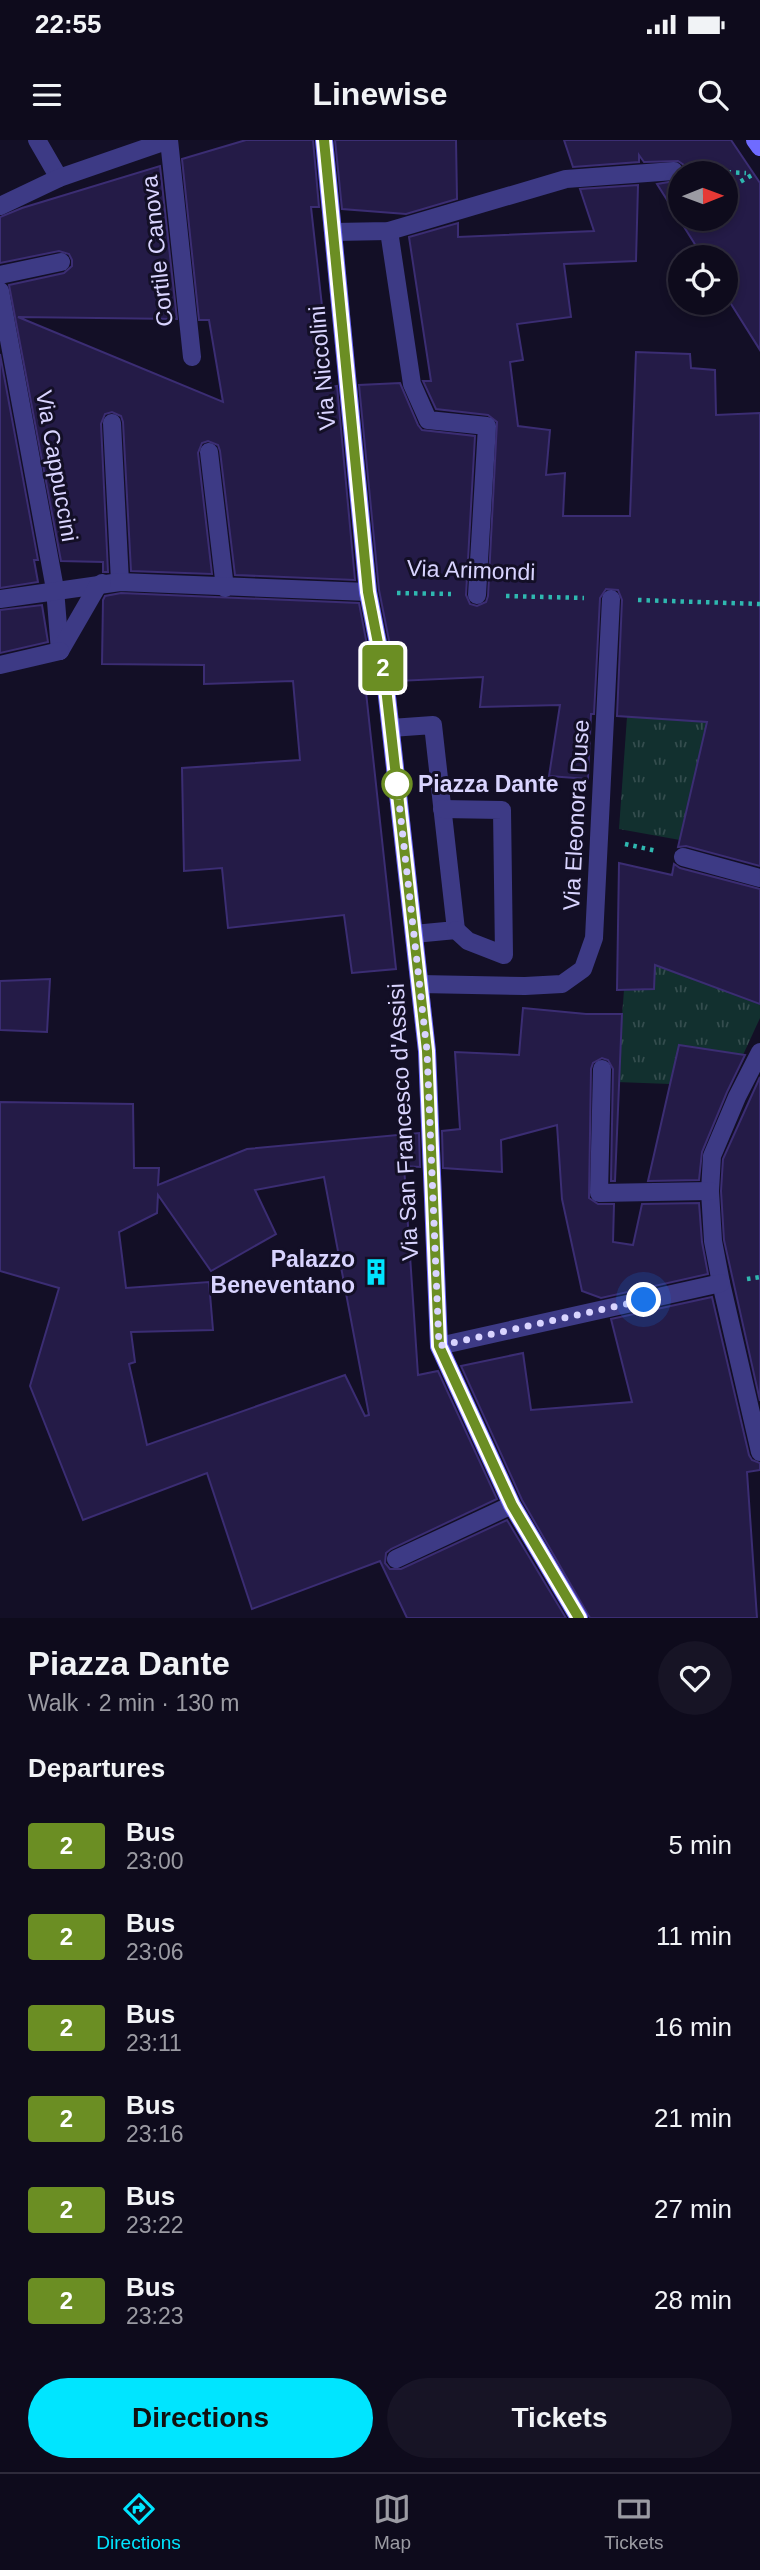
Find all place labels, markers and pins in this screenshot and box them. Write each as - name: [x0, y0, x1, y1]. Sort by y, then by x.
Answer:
- marker: Piazza Dante: [382, 769, 412, 799]
- place label: Piazza Dante: [418, 771, 559, 797]
- place label: Palazzo Beneventano: [211, 1246, 355, 1298]
- building icon: Palazzo Beneventano: [361, 1257, 391, 1287]

